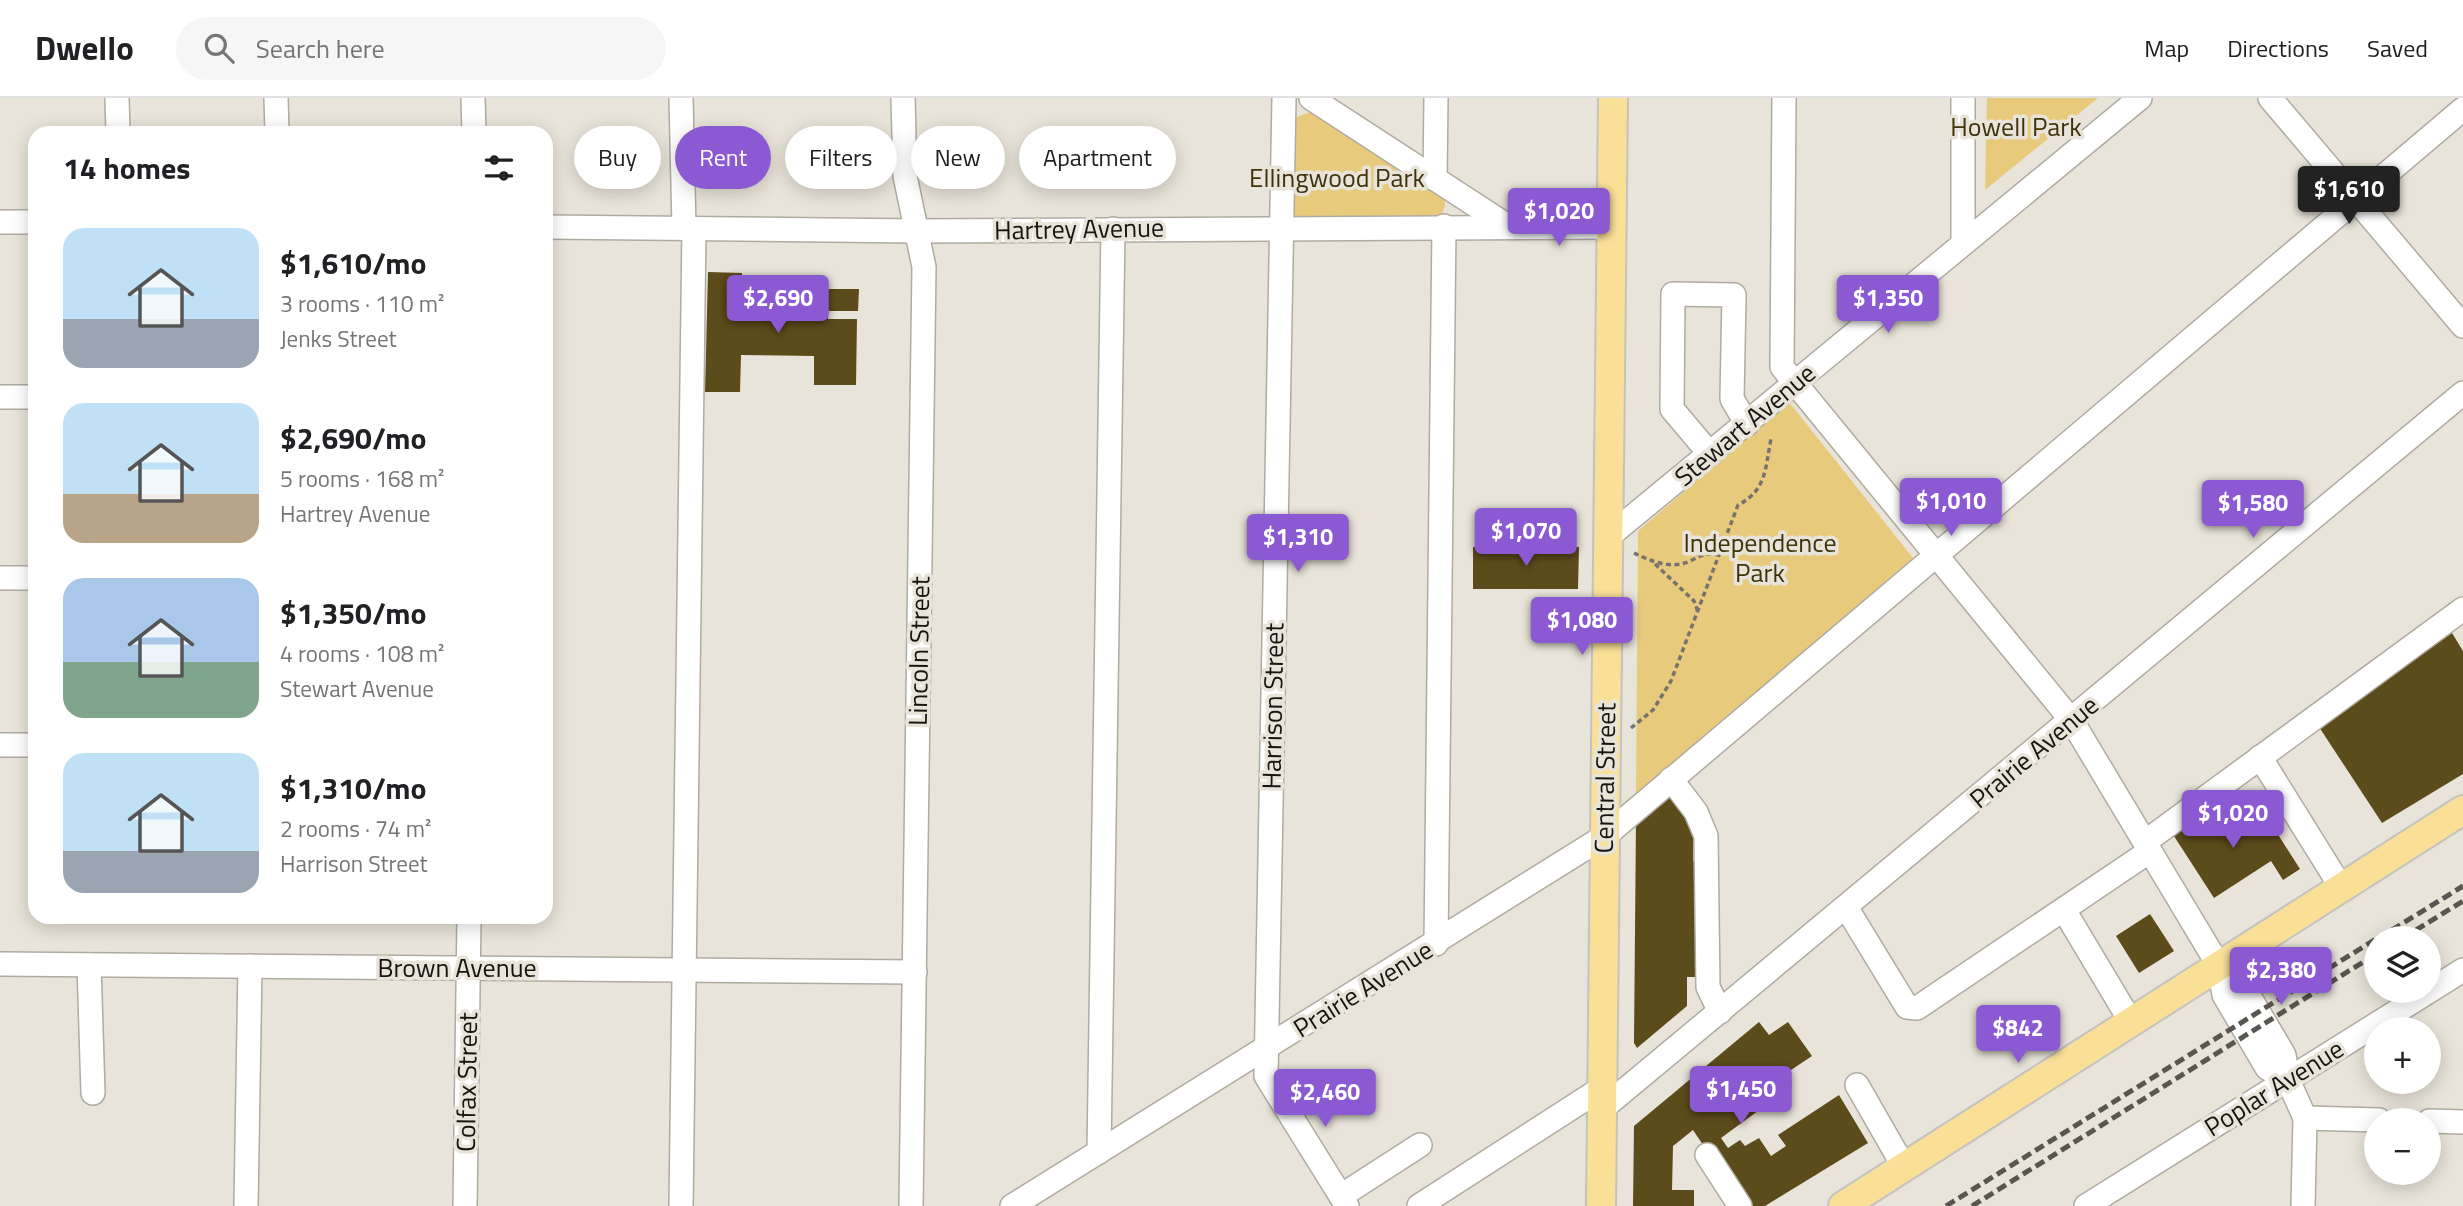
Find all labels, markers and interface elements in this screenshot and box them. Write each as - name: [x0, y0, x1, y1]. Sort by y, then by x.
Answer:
- search box: [176, 17, 666, 80]
- text: Dwello: [35, 23, 134, 73]
- icon: search: [200, 29, 238, 67]
- text: Search here: [256, 29, 385, 68]
- text: Map: [2144, 30, 2189, 66]
- text: Directions: [2227, 30, 2329, 66]
- text: Saved: [2367, 30, 2428, 66]
- park label: Howell Park: [1950, 107, 2082, 146]
- chip: Buy: [574, 126, 661, 189]
- chip: Rent: [675, 126, 771, 189]
- chip: Filters: [785, 126, 897, 189]
- chip: New: [911, 126, 1005, 189]
- chip: Apartment: [1019, 126, 1176, 189]
- text: 14 homes: [63, 145, 190, 191]
- icon: filters: [480, 149, 518, 187]
- park label: Ellingwood Park: [1249, 158, 1425, 197]
- pin: $1,610: [2292, 166, 2406, 226]
- text: $1,610: [2314, 171, 2384, 206]
- pin: $1,020: [1502, 188, 1616, 248]
- text: $1,020: [1524, 193, 1594, 228]
- street label: Hartrey Avenue: [994, 208, 1164, 249]
- text: $1,610/mo: [280, 240, 426, 286]
- icon: home: [119, 256, 203, 340]
- pin: $2,690: [721, 275, 835, 335]
- pin: $1,350: [1831, 275, 1945, 335]
- text: $2,690: [743, 280, 813, 315]
- text: $1,350: [1853, 280, 1923, 315]
- text: 3 rooms · 110 m²: [280, 286, 444, 321]
- text: Jenks Street: [280, 321, 397, 356]
- street label: Stewart Avenue: [1666, 354, 1824, 495]
- text: $2,690/mo: [280, 415, 426, 461]
- icon: home: [119, 431, 203, 515]
- text: 5 rooms · 168 m²: [280, 461, 444, 496]
- pin: $1,010: [1894, 478, 2008, 538]
- pin: $1,580: [2196, 480, 2310, 540]
- text: $1,010: [1916, 483, 1986, 518]
- text: $1,580: [2218, 485, 2288, 520]
- text: Hartrey Avenue: [280, 496, 430, 531]
- pin: $1,070: [1469, 508, 1583, 568]
- text: $1,070: [1491, 513, 1561, 548]
- pin: $1,310: [1241, 514, 1355, 574]
- text: $1,310: [1263, 519, 1333, 554]
- park label: Independence Park: [1683, 523, 1837, 592]
- street label: Lincoln Street: [898, 576, 939, 726]
- text: $1,350/mo: [280, 590, 426, 636]
- pin: $1,080: [1525, 598, 1639, 657]
- text: $1,080: [1547, 602, 1617, 637]
- icon: home: [119, 606, 203, 690]
- street label: Harrison Street: [1252, 622, 1293, 790]
- text: 4 rooms · 108 m²: [280, 636, 444, 671]
- text: Stewart Avenue: [280, 671, 434, 706]
- street label: Prairie Avenue: [1961, 686, 2107, 817]
- street label: Central Street: [1584, 702, 1625, 854]
- text: $1,310/mo: [280, 765, 426, 811]
- icon: home: [119, 781, 203, 865]
- pin: $1,020: [2176, 790, 2290, 850]
- text: $1,020: [2198, 795, 2268, 830]
- text: 2 rooms · 74 m²: [280, 811, 431, 846]
- text: Harrison Street: [280, 846, 428, 881]
- map controls: [2364, 926, 2441, 1185]
- button: layers: [2364, 926, 2441, 1003]
- street label: Prairie Avenue: [1285, 930, 1440, 1047]
- street label: Brown Avenue: [377, 948, 537, 987]
- pin: $2,380: [2224, 948, 2338, 1007]
- text: $2,380: [2246, 952, 2316, 987]
- pin: $842: [1977, 1006, 2059, 1065]
- text: $842: [1992, 1010, 2044, 1045]
- street label: Colfax Street: [446, 1012, 487, 1152]
- button: +: [2364, 1017, 2441, 1094]
- street label: Poplar Avenue: [2196, 1029, 2351, 1146]
- pin: $1,450: [1684, 1066, 1798, 1126]
- pin: $2,460: [1268, 1070, 1382, 1129]
- text: $1,450: [1706, 1071, 1776, 1106]
- text: $2,460: [1290, 1074, 1360, 1109]
- button: −: [2364, 1108, 2441, 1185]

